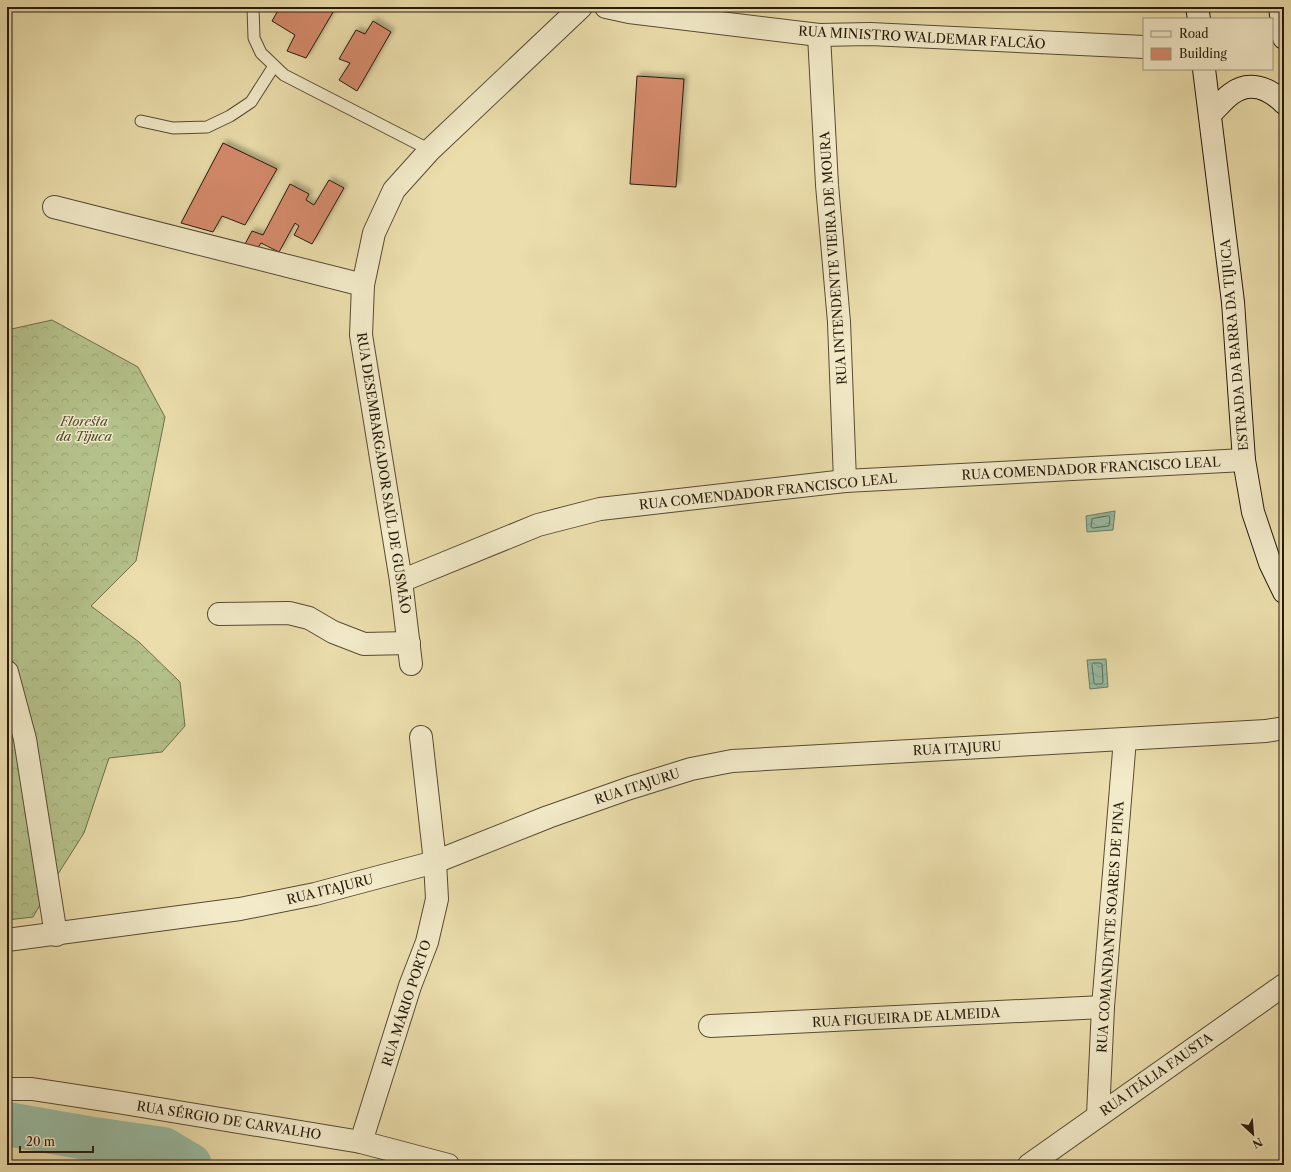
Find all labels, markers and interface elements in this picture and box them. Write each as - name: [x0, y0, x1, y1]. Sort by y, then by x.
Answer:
- legend: [1143, 18, 1273, 70]
- street label: RUA MINISTRO WALDEMAR FALCÃO: [798, 23, 1046, 51]
- text: Road: [1179, 26, 1209, 41]
- text: Building: [1179, 46, 1227, 61]
- street label: RUA INTENDENTE VIEIRA DE MOURA: [816, 130, 850, 385]
- street label: ESTRADA DA BARRA DA TIJUCA: [1217, 238, 1251, 452]
- street label: RUA DESEMBARGADOR SAÚL DE GUSMÃO: [354, 331, 414, 615]
- park label: Floresta da Tijuca: [56, 413, 112, 444]
- street label: RUA COMENDADOR FRANCISCO LEAL: [961, 453, 1221, 483]
- street label: RUA COMENDADOR FRANCISCO LEAL: [638, 469, 898, 513]
- street label: RUA ITAJURU: [912, 738, 1002, 758]
- street label: RUA ITAJURU: [592, 765, 682, 807]
- street label: RUA COMANDANTE SOARES DE PINA: [1093, 800, 1127, 1053]
- street label: RUA ITAJURU: [285, 870, 375, 908]
- street label: RUA MÁRIO PORTO: [378, 938, 434, 1068]
- street label: RUA FIGUEIRA DE ALMEIDA: [812, 1004, 1001, 1030]
- street label: RUA ITÁLIA FAUSTA: [1097, 1029, 1216, 1119]
- street label: RUA SÉRGIO DE CARVALHO: [135, 1097, 323, 1143]
- north arrow: [1233, 1114, 1273, 1154]
- scale bar: [20, 1128, 93, 1154]
- text: 20 m: [26, 1134, 55, 1149]
- text: N: [1250, 1135, 1265, 1152]

